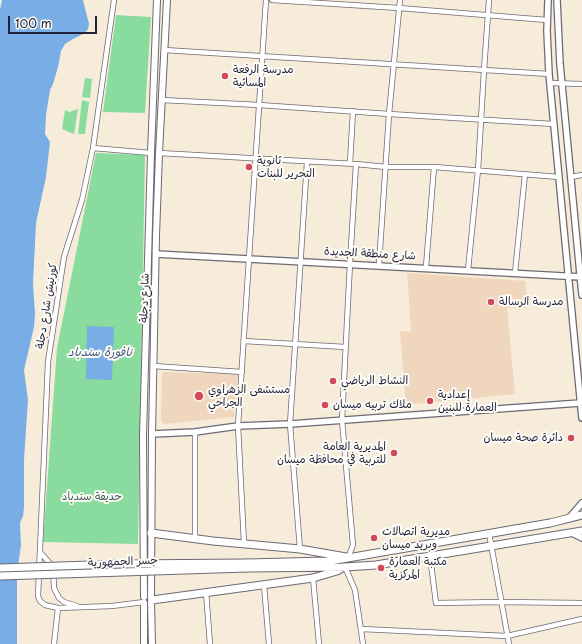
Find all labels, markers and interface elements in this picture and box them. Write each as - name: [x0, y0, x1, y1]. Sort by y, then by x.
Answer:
- scale bar: [10, 8, 99, 34]
- text: 100 m: [15, 14, 52, 32]
- place label: مدرسة الرفعة المسائية: [233, 63, 294, 89]
- marker: مدرسة الرفعة المسائية: [220, 71, 230, 81]
- place label: ثانوية التحرير للبنات: [257, 154, 315, 180]
- marker: ثانوية التحرير للبنات: [244, 162, 254, 172]
- street label: شارع منطقة الجديدة: [324, 245, 416, 263]
- street label: كورنيش شارع دجلة: [34, 262, 60, 350]
- street label: شارع دجلة: [138, 273, 152, 323]
- place label: مدرسة الرسالة: [499, 295, 563, 309]
- marker: مدرسة الرسالة: [486, 297, 496, 307]
- water label: نافورة سندباد: [68, 346, 132, 360]
- place label: النشاط الرياضي: [341, 374, 408, 388]
- marker: النشاط الرياضي: [328, 376, 338, 386]
- place label: مستشفى الزهراوي الجراحي: [208, 383, 290, 409]
- place label: إعدادية العمارة للبنين: [438, 388, 497, 414]
- marker: مستشفى الزهراوي الجراحي: [193, 390, 205, 402]
- marker: إعدادية العمارة للبنين: [425, 396, 435, 406]
- place label: ملاك تربيه ميسان: [333, 398, 412, 412]
- marker: ملاك تربيه ميسان: [320, 400, 330, 410]
- place label: دائرة صحة ميسان: [483, 431, 563, 445]
- marker: دائرة صحة ميسان: [566, 433, 576, 443]
- place label: المديرية العامة للتربية في محافظة ميسان: [277, 440, 386, 466]
- marker: المديرية العامة للتربية في محافظة ميسان: [389, 448, 399, 458]
- park label: حديقة سندباد: [62, 490, 122, 504]
- place label: مديرية اتصالات وبريد ميسان: [382, 525, 450, 551]
- marker: مديرية اتصالات وبريد ميسان: [369, 533, 379, 543]
- street label: جسر الجمهورية: [88, 554, 158, 570]
- place label: مكتبة العمارة المركزية: [389, 555, 447, 581]
- marker: مكتبة العمارة المركزية: [376, 563, 386, 573]

